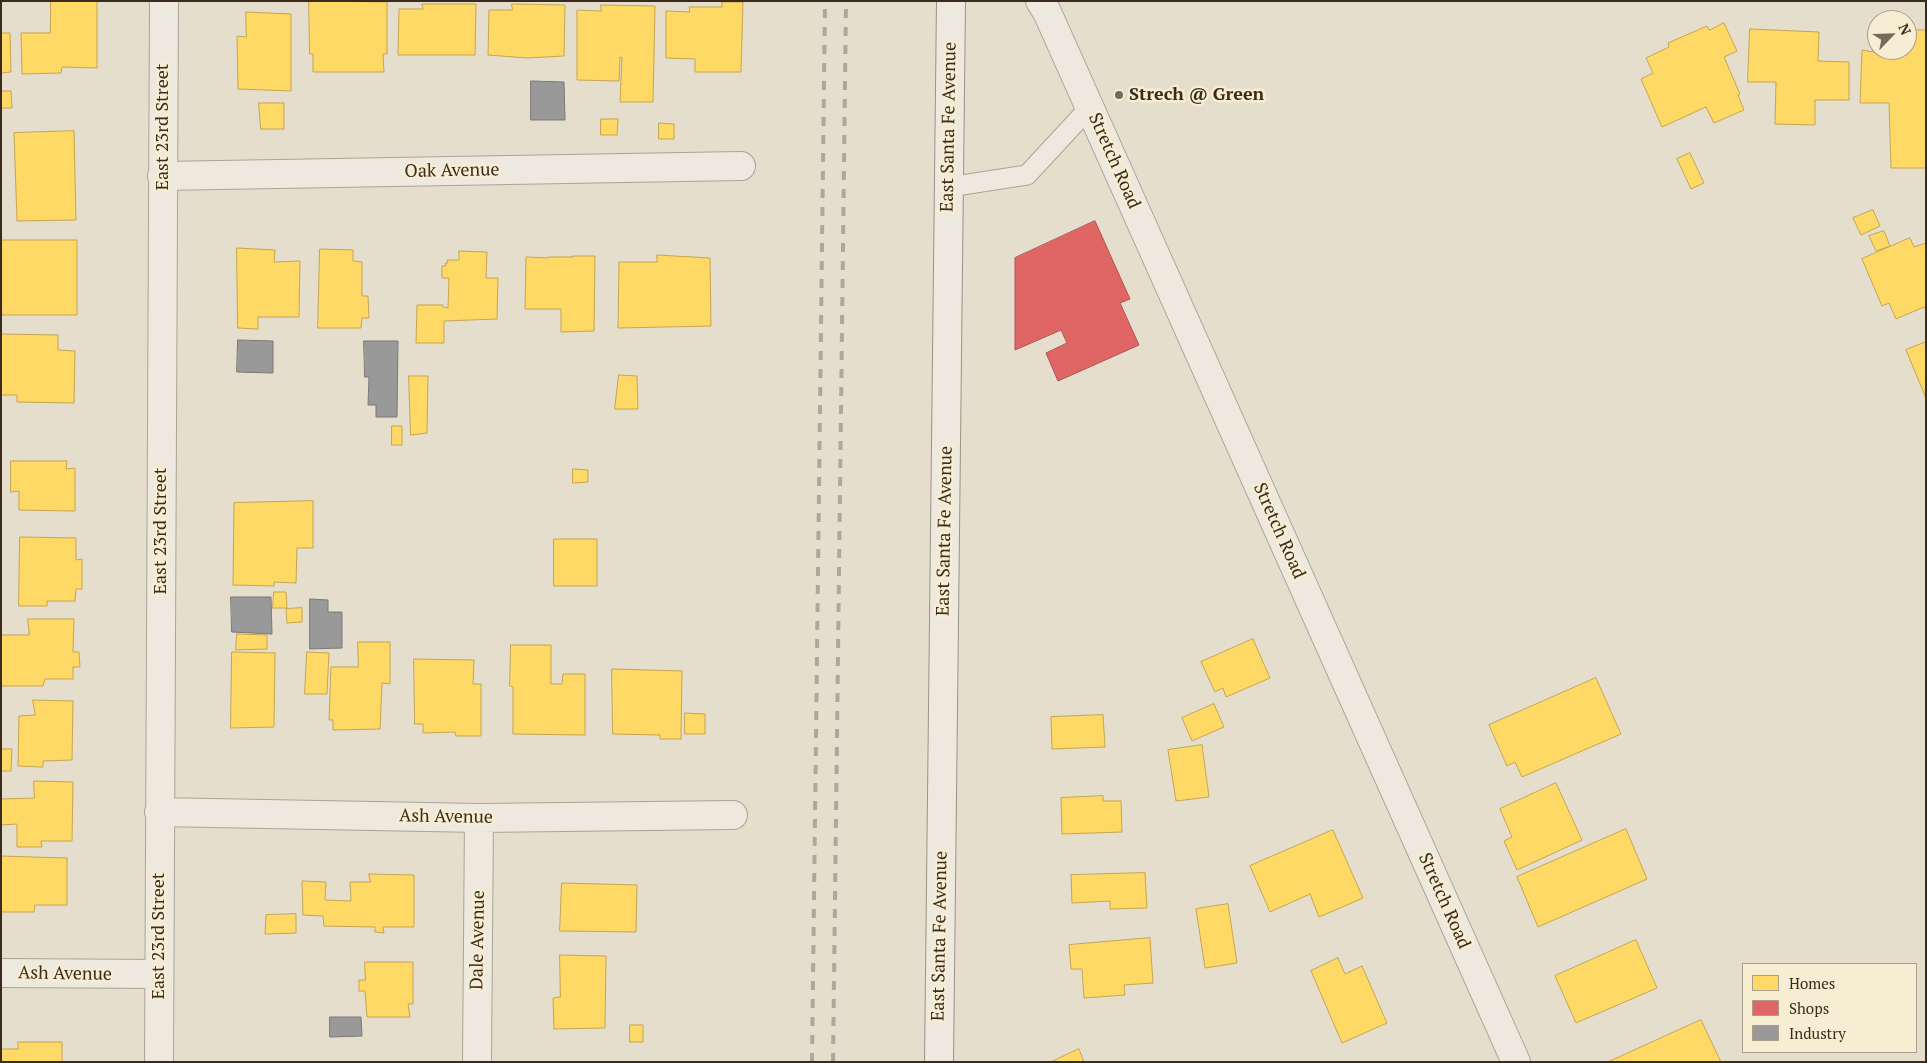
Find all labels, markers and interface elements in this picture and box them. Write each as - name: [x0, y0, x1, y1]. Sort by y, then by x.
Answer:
- north arrow: [1867, 10, 1917, 60]
- text: N: [1894, 20, 1916, 38]
- street label: East Santa Fe Avenue: [937, 42, 961, 212]
- street label: East 23rd Street: [152, 64, 174, 190]
- place label: Strech @ Green: [1129, 84, 1264, 106]
- marker: Strech @ Green: [1113, 89, 1125, 101]
- street label: Stretch Road: [1083, 110, 1145, 212]
- street label: Oak Avenue: [404, 159, 500, 183]
- street label: East Santa Fe Avenue: [933, 446, 957, 616]
- street label: East 23rd Street: [150, 468, 172, 594]
- street label: Stretch Road: [1248, 480, 1310, 582]
- street label: Ash Avenue: [399, 805, 493, 829]
- street label: Stretch Road: [1413, 850, 1475, 952]
- street label: East Santa Fe Avenue: [928, 851, 952, 1021]
- street label: East 23rd Street: [148, 873, 170, 999]
- street label: Dale Avenue: [466, 890, 490, 990]
- street label: Ash Avenue: [18, 962, 112, 986]
- legend: [1742, 963, 1917, 1053]
- text: Homes: [1789, 973, 1835, 993]
- text: Shops: [1789, 998, 1829, 1018]
- text: Industry: [1789, 1023, 1846, 1043]

